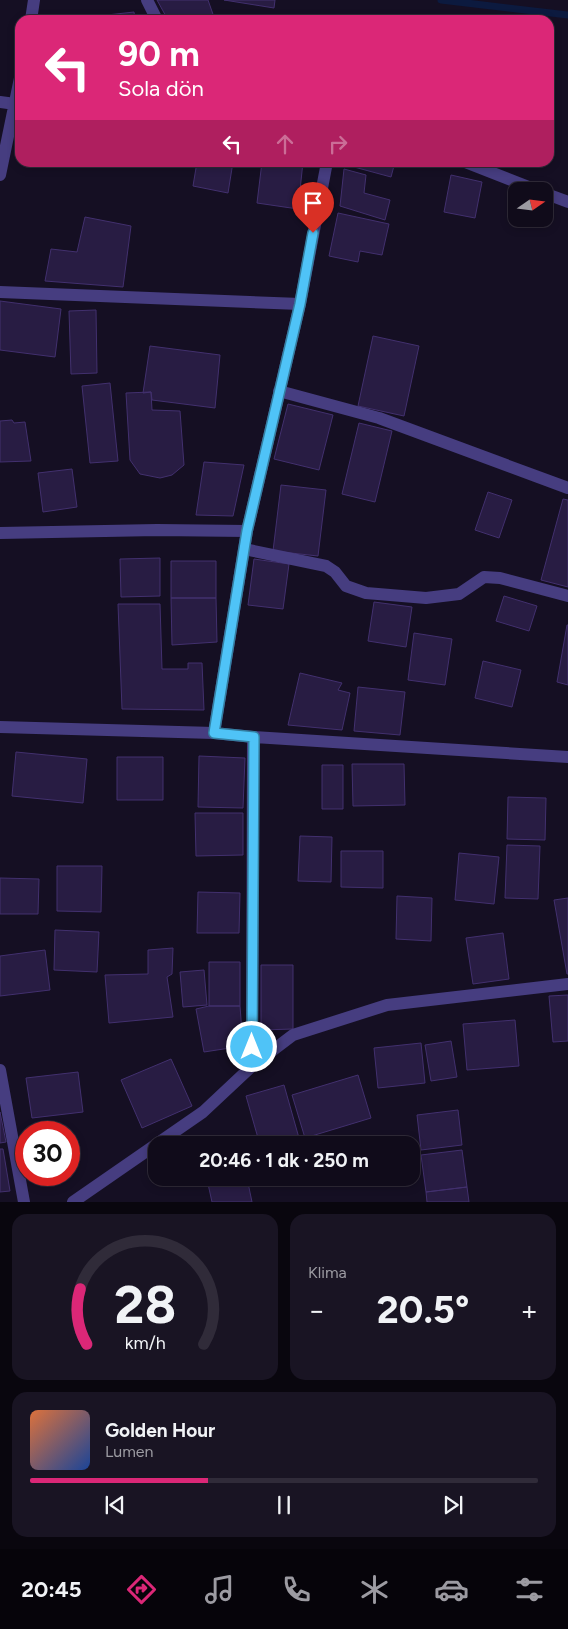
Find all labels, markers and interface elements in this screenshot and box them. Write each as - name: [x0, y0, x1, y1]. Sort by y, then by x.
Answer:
- text: 90 m: [118, 33, 200, 75]
- icon: left: [35, 35, 100, 100]
- text: Sola dön: [118, 75, 204, 102]
- icon: left: [218, 130, 246, 158]
- icon: ahead: [271, 130, 299, 158]
- icon: right: [324, 130, 352, 158]
- pin: [292, 182, 334, 233]
- north arrow: [508, 182, 552, 228]
- map controls: [508, 182, 553, 227]
- icon: arrive: [299, 189, 327, 217]
- position arrow: [225, 1020, 277, 1072]
- speed limit sign: 30: [15, 1121, 80, 1186]
- text: 20:46 · 1 dk · 250 m: [199, 1149, 369, 1172]
- text: Klima: [308, 1263, 347, 1282]
- text: 28: [114, 1274, 176, 1336]
- text: 20.5°: [377, 1287, 469, 1333]
- text: −: [308, 1293, 325, 1327]
- text: +: [521, 1293, 538, 1327]
- text: km/h: [125, 1332, 165, 1353]
- text: Golden Hour: [105, 1419, 215, 1442]
- text: Lumen: [105, 1442, 154, 1461]
- icon: previous: [101, 1491, 129, 1519]
- icon: pause: [270, 1491, 298, 1519]
- icon: next: [439, 1491, 467, 1519]
- icon: directions: [124, 1572, 159, 1607]
- icon: music: [202, 1572, 237, 1607]
- icon: phone: [279, 1572, 314, 1607]
- icon: climate: [357, 1572, 392, 1607]
- icon: car: [434, 1572, 469, 1607]
- icon: filters: [512, 1572, 547, 1607]
- text: 20:45: [21, 1576, 82, 1603]

